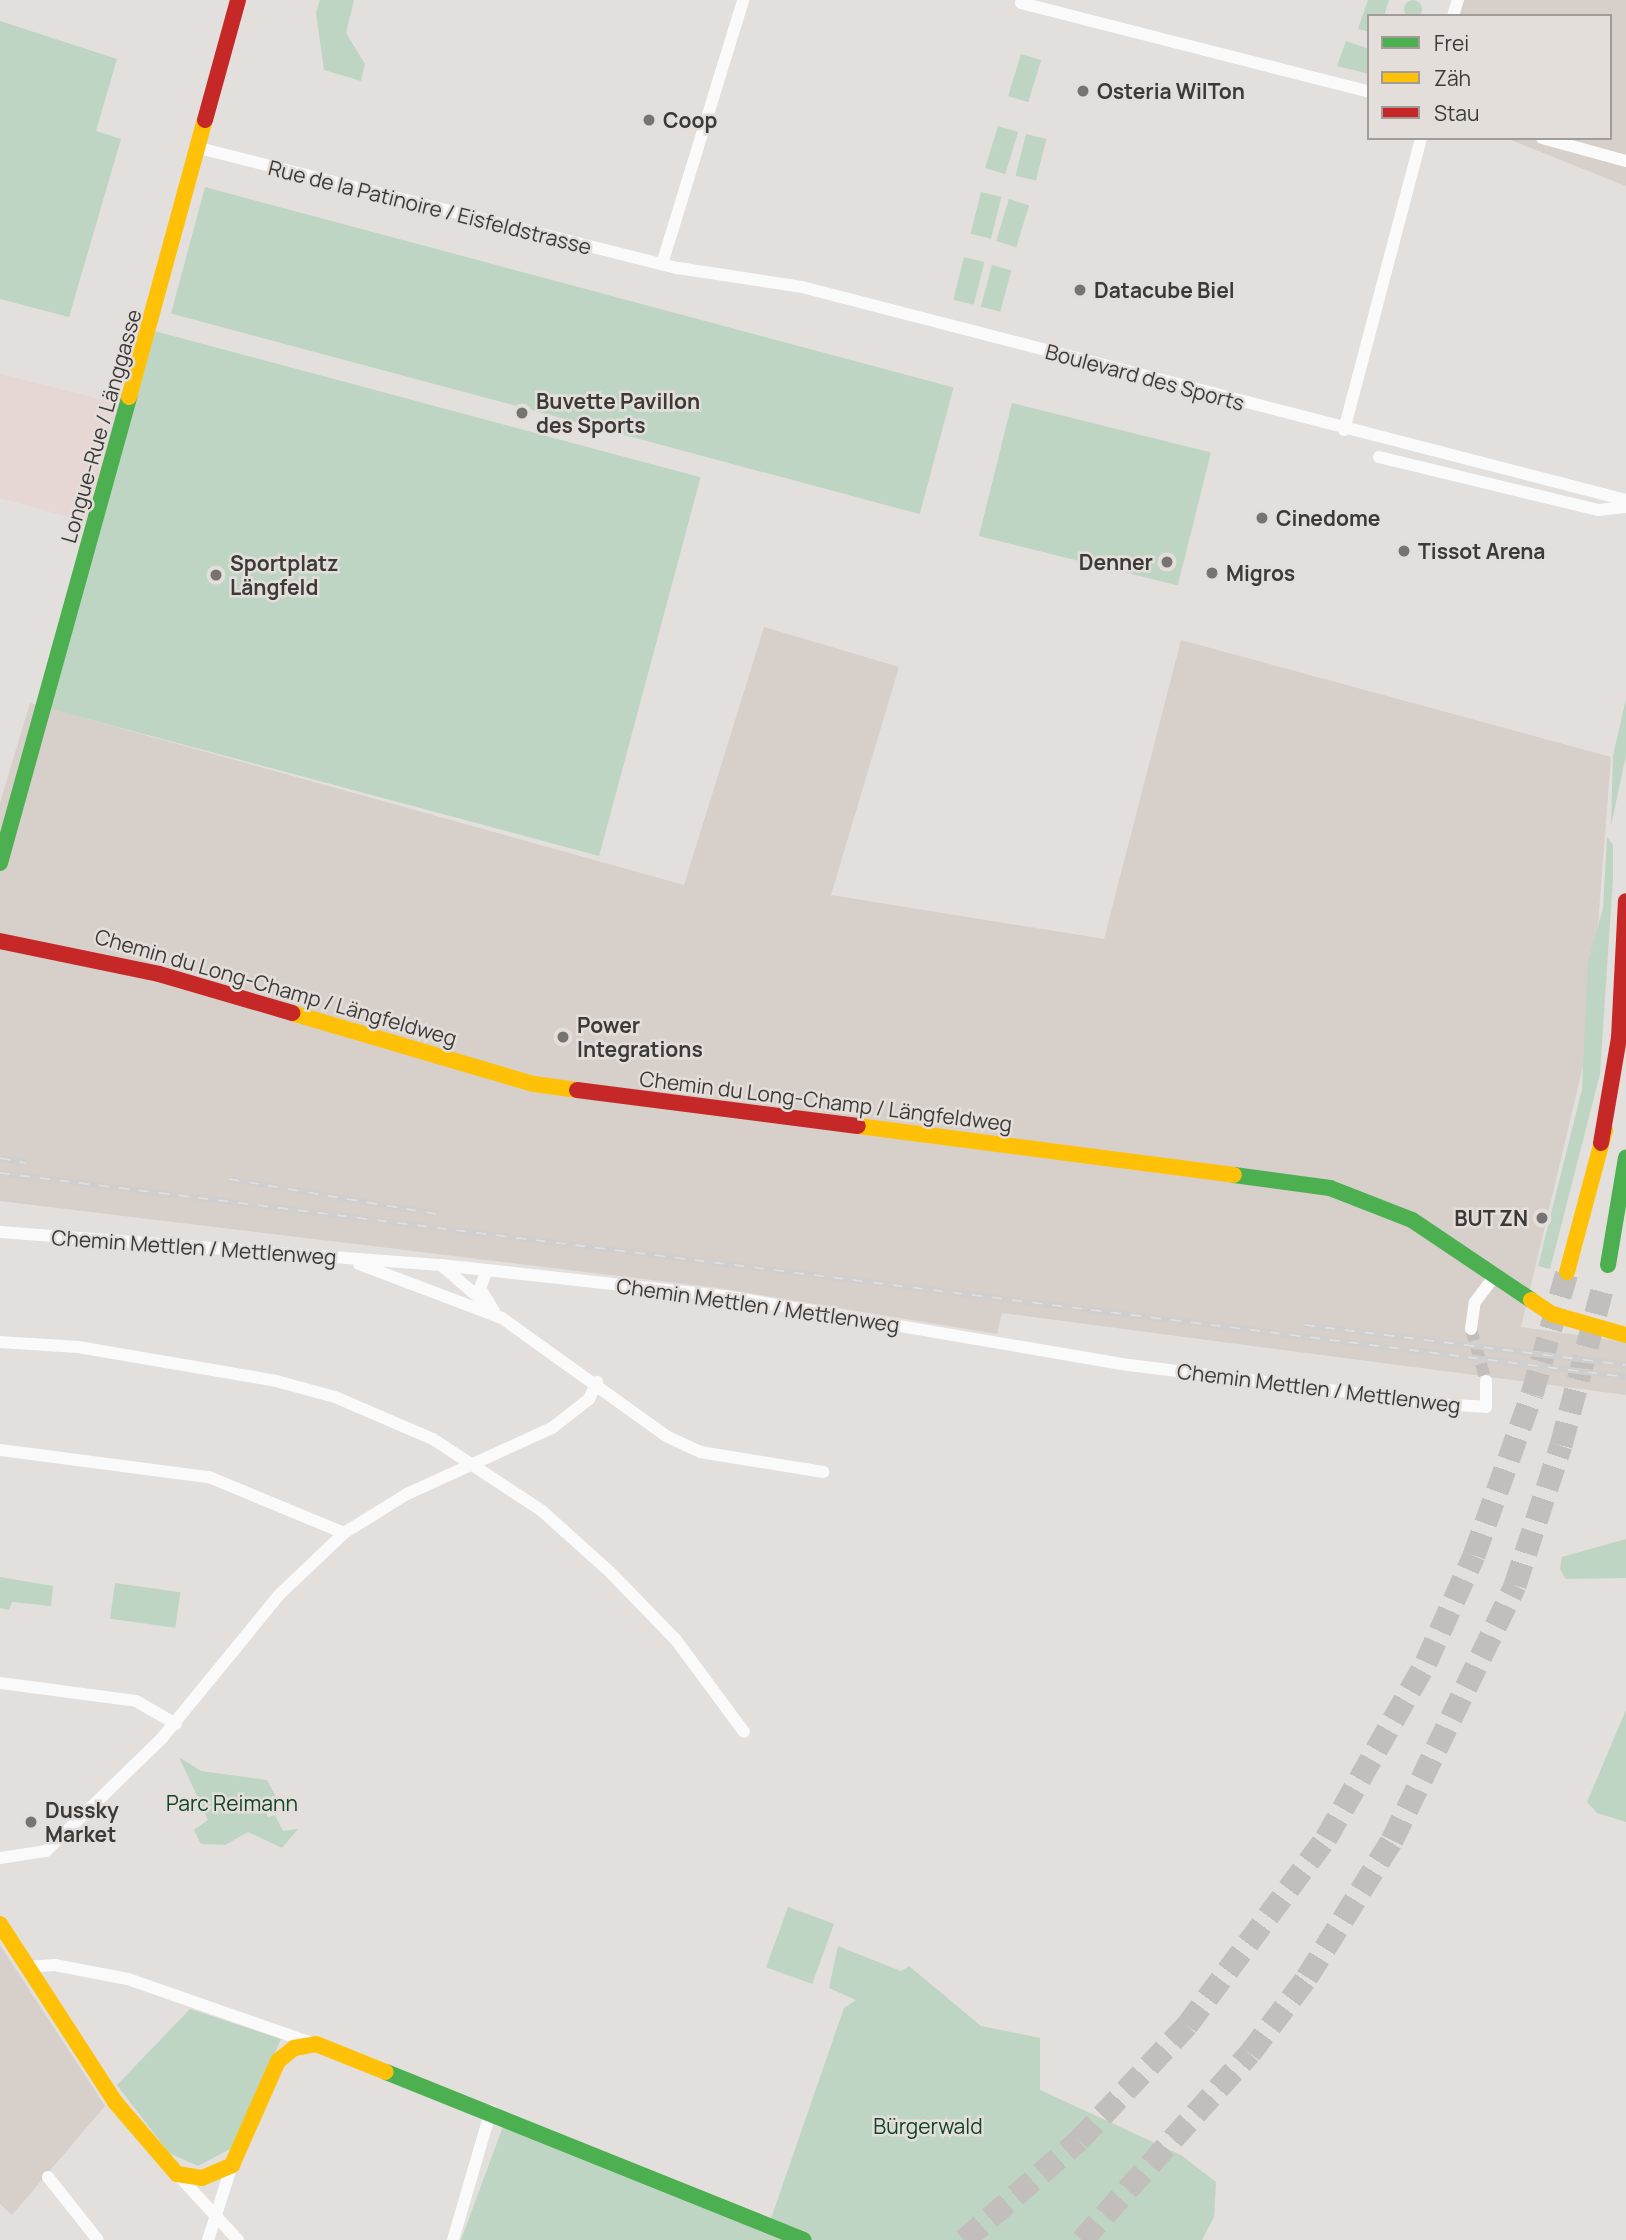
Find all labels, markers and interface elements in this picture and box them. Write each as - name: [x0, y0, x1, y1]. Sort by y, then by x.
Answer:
- legend: [1367, 14, 1612, 140]
- text: Frei: [1434, 29, 1469, 57]
- text: Zäh: [1434, 64, 1471, 92]
- place label: Osteria WilTon: [1097, 78, 1245, 104]
- marker: Osteria WilTon: [1075, 83, 1091, 99]
- text: Stau: [1434, 99, 1480, 127]
- place label: Coop: [663, 107, 717, 133]
- marker: Coop: [641, 112, 657, 128]
- street label: Rue de la Patinoire / Eisfeldstrasse: [266, 155, 594, 259]
- place label: Datacube Biel: [1094, 277, 1235, 303]
- marker: Datacube Biel: [1072, 282, 1088, 298]
- street label: Longue-Rue / Länggasse: [56, 306, 146, 546]
- street label: Boulevard des Sports: [1043, 338, 1247, 416]
- place label: Buvette Pavillon des Sports: [536, 388, 700, 438]
- marker: Buvette Pavillon des Sports: [514, 405, 530, 421]
- place label: Cinedome: [1276, 505, 1380, 531]
- marker: Cinedome: [1254, 510, 1270, 526]
- place label: Tissot Arena: [1418, 538, 1545, 564]
- marker: Tissot Arena: [1396, 543, 1412, 559]
- place label: Denner: [1079, 549, 1153, 575]
- place label: Sportplatz Längfeld: [230, 550, 338, 600]
- marker: Denner: [1159, 554, 1175, 570]
- place label: Migros: [1226, 560, 1295, 586]
- marker: Migros: [1204, 565, 1220, 581]
- marker: Sportplatz Längfeld: [208, 567, 224, 583]
- street label: Chemin du Long-Champ / Längfeldweg: [92, 923, 460, 1051]
- place label: Power Integrations: [577, 1012, 703, 1062]
- marker: Power Integrations: [555, 1029, 571, 1045]
- street label: Chemin du Long-Champ / Längfeldweg: [638, 1066, 1014, 1136]
- place label: BUT ZN: [1454, 1205, 1528, 1231]
- marker: BUT ZN: [1534, 1210, 1550, 1226]
- street label: Chemin Mettlen / Mettlenweg: [51, 1224, 337, 1270]
- street label: Chemin Mettlen / Mettlenweg: [615, 1273, 901, 1337]
- street label: Chemin Mettlen / Mettlenweg: [1176, 1358, 1462, 1418]
- park label: Parc Reimann: [166, 1790, 298, 1816]
- place label: Dussky Market: [45, 1797, 119, 1847]
- marker: Dussky Market: [23, 1814, 39, 1830]
- park label: Bürgerwald: [873, 2113, 983, 2139]

